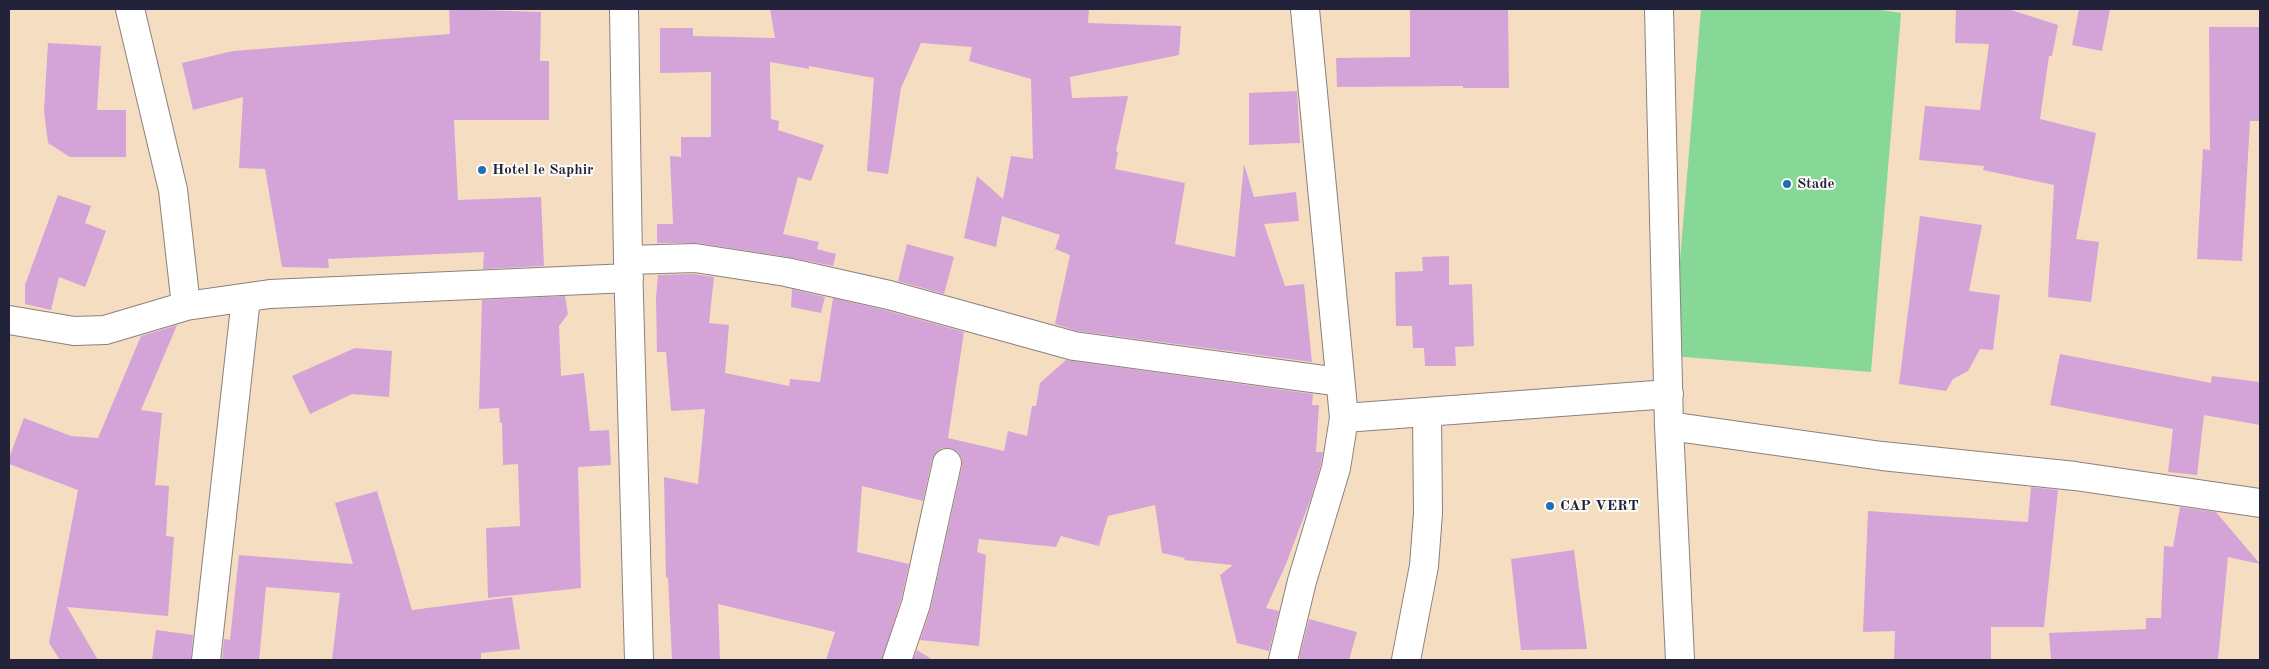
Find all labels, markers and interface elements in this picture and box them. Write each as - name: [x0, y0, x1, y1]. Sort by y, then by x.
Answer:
- place label: Hotel le Saphir: [492, 161, 594, 179]
- marker: Hotel le Saphir: [476, 164, 488, 176]
- place label: Stade: [1797, 175, 1835, 193]
- marker: Stade: [1781, 178, 1793, 190]
- place label: CAP VERT: [1560, 497, 1639, 515]
- marker: CAP VERT: [1544, 500, 1556, 512]

